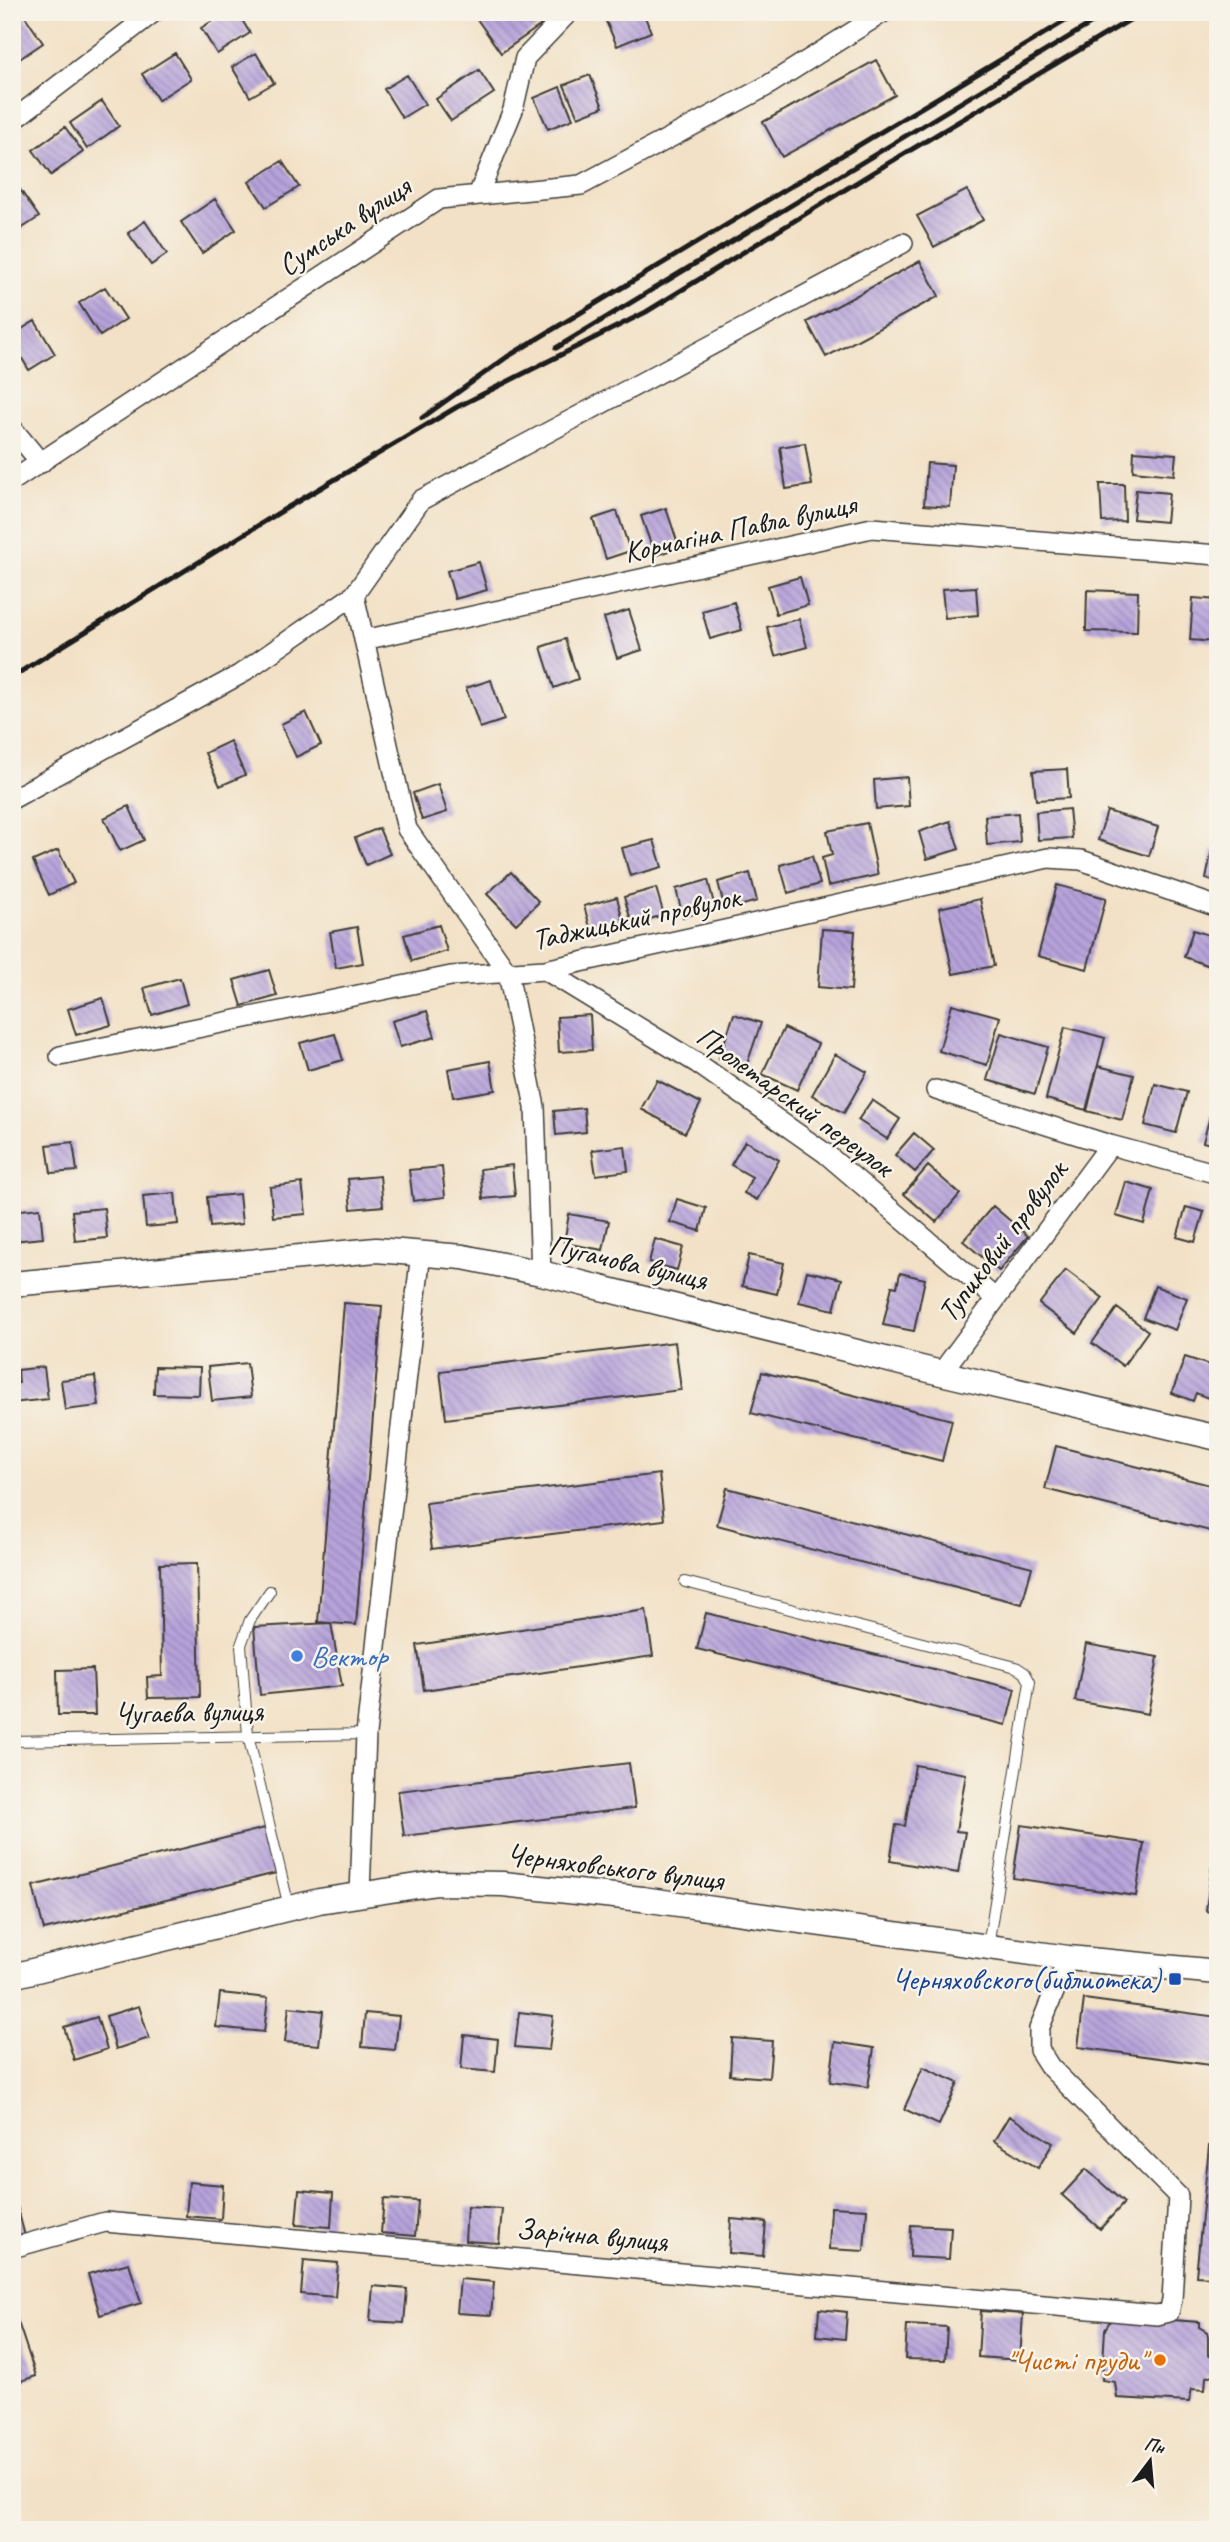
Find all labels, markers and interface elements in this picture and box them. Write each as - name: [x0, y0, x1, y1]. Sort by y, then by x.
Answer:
- street label: Сумська вулиця: [270, 166, 420, 284]
- street label: Корчагіна Павла вулиця: [621, 484, 862, 571]
- street label: Таджицький провулок: [529, 877, 745, 959]
- street label: Пролетарский переулок: [689, 1017, 903, 1187]
- street label: Тупиковий провулок: [929, 1151, 1076, 1330]
- street label: Пугачова вулиця: [545, 1225, 712, 1299]
- place label: Вектор: [311, 1637, 389, 1675]
- marker: Вектор: [289, 1648, 305, 1664]
- street label: Чугаєва вулиця: [114, 1692, 265, 1732]
- street label: Черняховського вулиця: [505, 1835, 728, 1899]
- place label: Черняховского(библиотека): [892, 1960, 1163, 1998]
- marker: Черняховского(библиотека): [1167, 1971, 1183, 1987]
- street label: Зарічна вулиця: [515, 2209, 670, 2261]
- place label: "Чисті пруди": [1007, 2341, 1152, 2379]
- marker: "Чисті пруди": [1152, 2352, 1168, 2368]
- north arrow: [1114, 2426, 1184, 2496]
- text: Пн: [1142, 2431, 1169, 2460]

